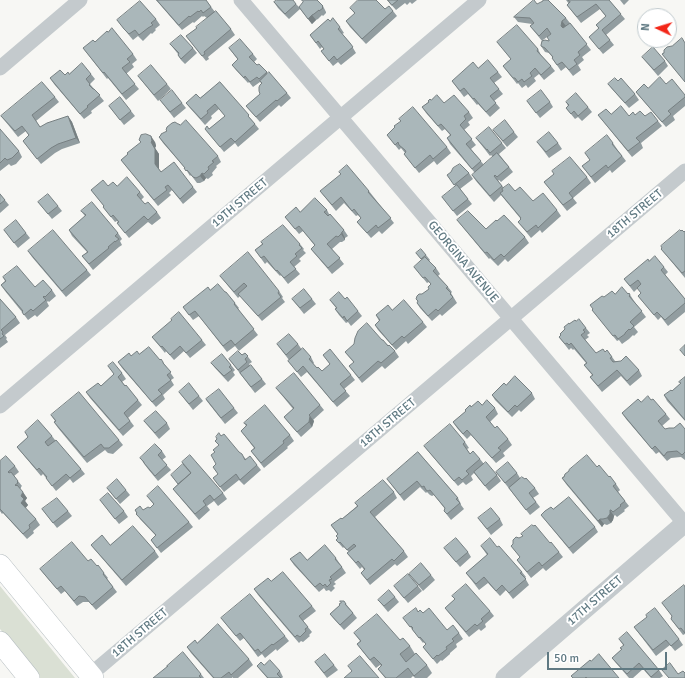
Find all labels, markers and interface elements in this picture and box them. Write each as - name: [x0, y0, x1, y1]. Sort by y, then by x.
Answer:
- north arrow: [637, 8, 677, 48]
- text: N: [639, 23, 652, 31]
- street label: 19TH STREET: [209, 175, 271, 231]
- street label: 18TH STREET: [604, 186, 666, 242]
- street label: GEORGINA AVENUE: [425, 218, 501, 306]
- street label: 18TH STREET: [357, 395, 419, 451]
- street label: 17TH STREET: [564, 573, 626, 629]
- street label: 18TH STREET: [109, 605, 171, 661]
- scale bar: [549, 644, 669, 670]
- text: 50 m: [554, 651, 579, 666]

